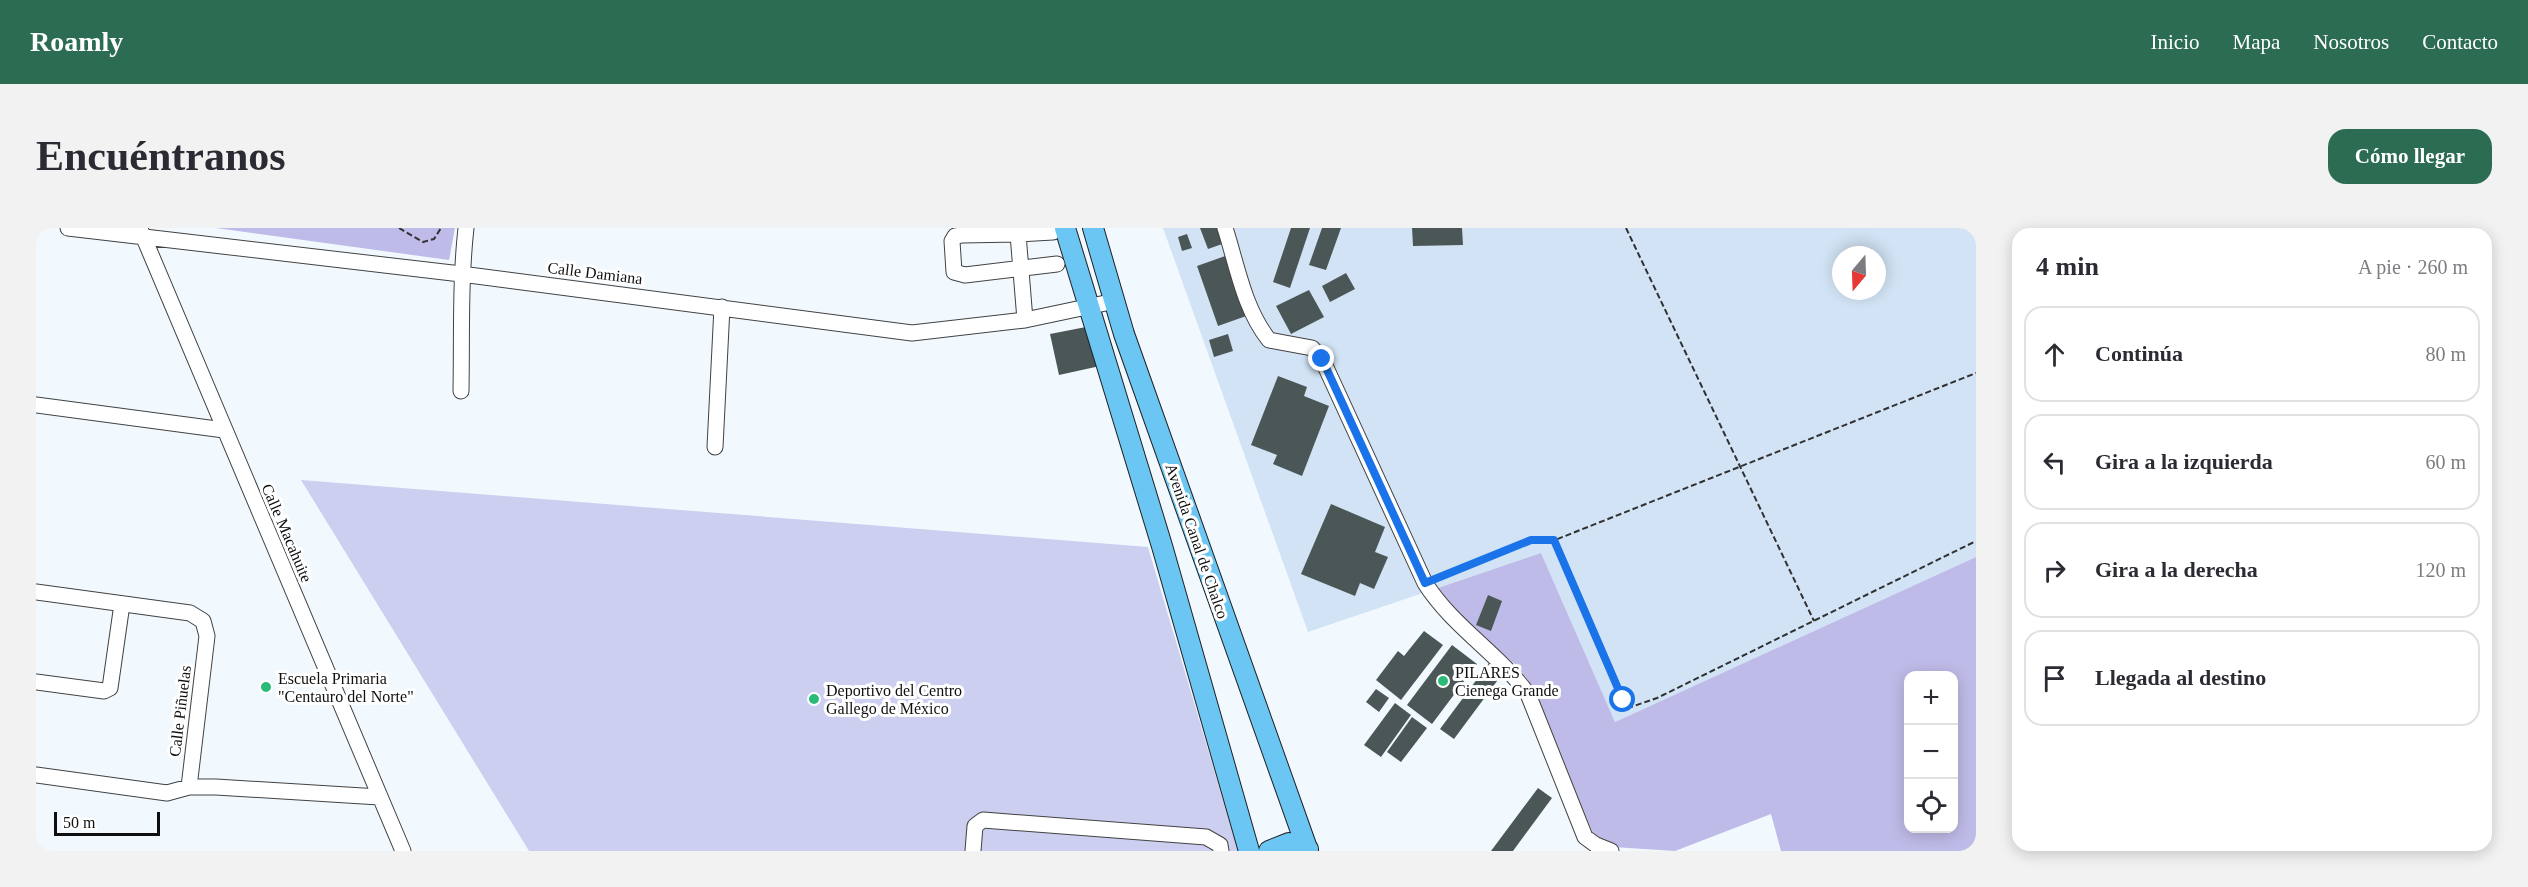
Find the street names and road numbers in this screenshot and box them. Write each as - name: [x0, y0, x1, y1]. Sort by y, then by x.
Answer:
- street label: Calle Damiana: [547, 259, 643, 287]
- street label: Avenida Canal de Chalco: [1162, 461, 1232, 621]
- street label: Calle Macahuite: [259, 481, 315, 585]
- street label: Calle Piñuelas: [166, 664, 194, 758]

